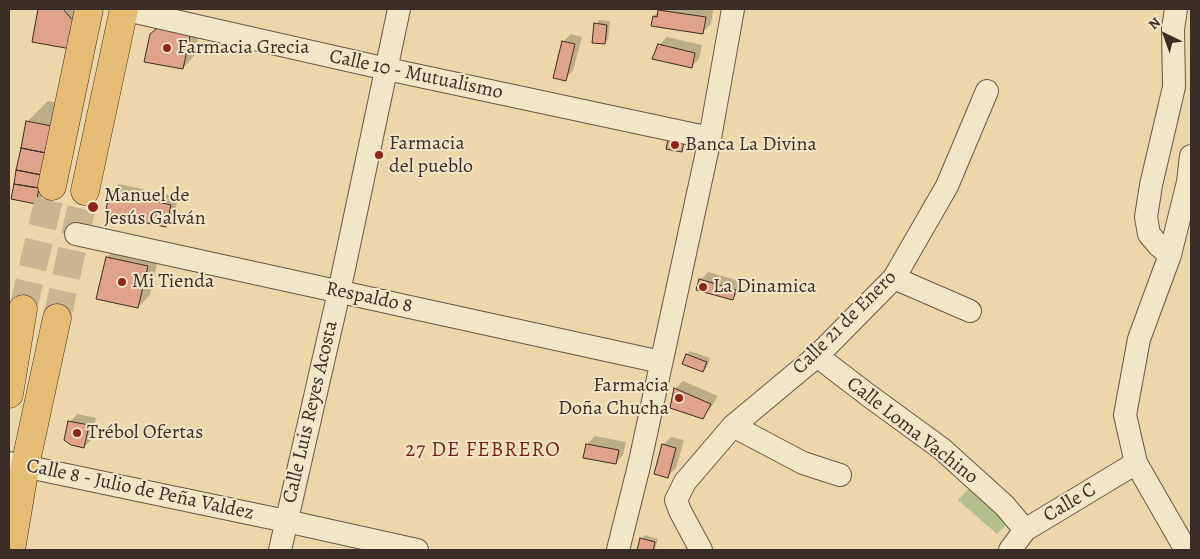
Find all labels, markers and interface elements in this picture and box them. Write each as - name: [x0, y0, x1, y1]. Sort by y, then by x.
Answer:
- north arrow: [1140, 10, 1190, 60]
- text: N: [1144, 13, 1165, 34]
- place label: Farmacia Grecia: [177, 36, 310, 60]
- marker: Farmacia Grecia: [161, 42, 173, 54]
- street label: Calle 10 - Mutualismo: [327, 45, 505, 105]
- place label: Farmacia del pueblo: [389, 132, 473, 179]
- place label: Banca La Divina: [685, 133, 817, 157]
- marker: Banca La Divina: [669, 139, 681, 151]
- marker: Farmacia del pueblo: [373, 149, 385, 161]
- place label: Manuel de Jesús Galván: [104, 184, 206, 231]
- marker: Manuel de Jesús Galván: [86, 200, 100, 214]
- street label: Calle 21 de Enero: [788, 266, 902, 380]
- place label: Mi Tienda: [132, 270, 214, 294]
- place label: La Dinamica: [713, 275, 816, 299]
- marker: Mi Tienda: [116, 276, 128, 288]
- street label: Respaldo 8: [324, 277, 414, 319]
- marker: La Dinamica: [697, 281, 709, 293]
- street label: Calle Luis Reyes Acosta: [278, 318, 344, 506]
- street label: Calle Loma Vachino: [842, 372, 982, 490]
- place label: Farmacia Doña Chucha: [558, 374, 669, 421]
- marker: Farmacia Doña Chucha: [673, 392, 685, 404]
- place label: Trébol Ofertas: [87, 421, 203, 445]
- marker: Trébol Ofertas: [71, 427, 83, 439]
- district label: 27 DE FEBRERO: [404, 438, 562, 464]
- street label: Calle 8 - Julio de Peña Valdez: [24, 454, 256, 526]
- street label: Calle C: [1039, 478, 1101, 528]

